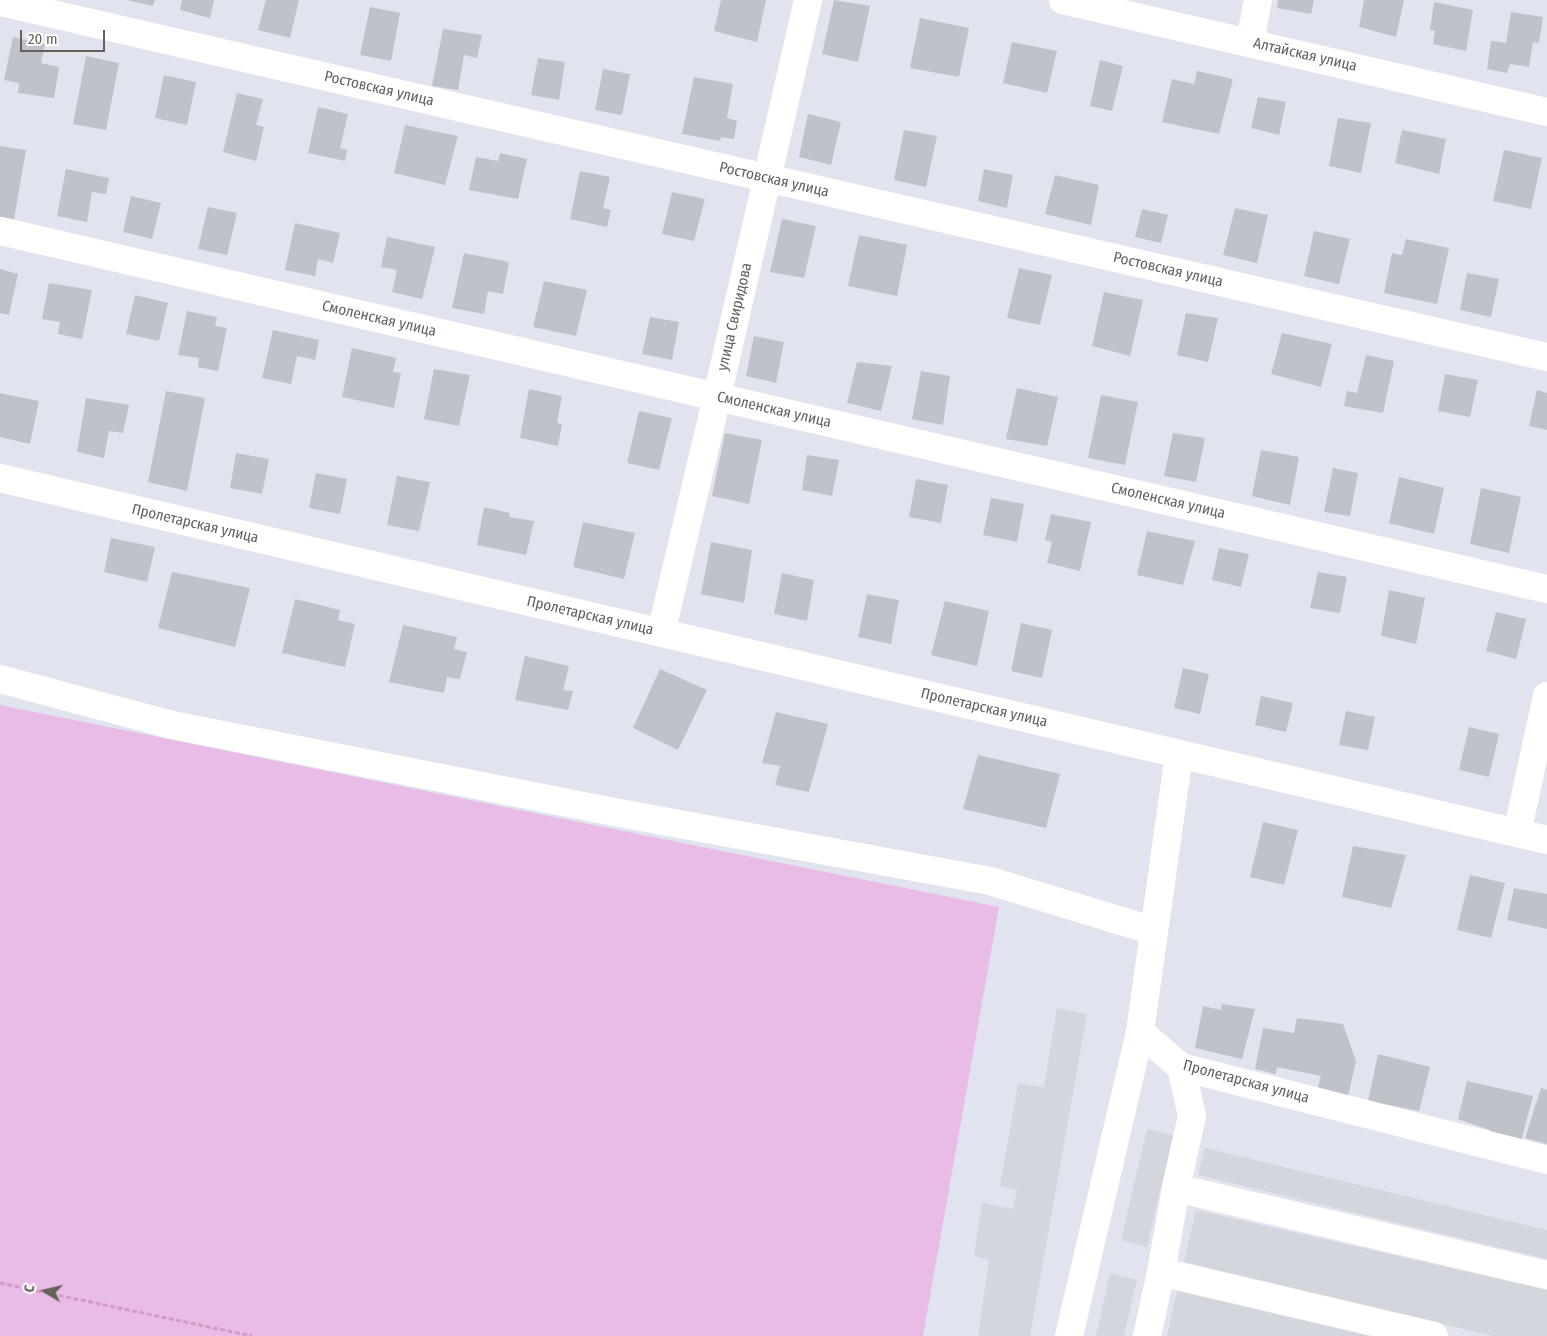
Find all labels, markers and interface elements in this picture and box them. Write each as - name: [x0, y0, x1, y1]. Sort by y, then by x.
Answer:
- scale bar: [22, 20, 108, 52]
- text: 20 m: [28, 30, 58, 48]
- street label: Алтайская улица: [1251, 34, 1359, 76]
- street label: Ростовская улица: [322, 68, 436, 110]
- street label: Ростовская улица: [717, 159, 831, 201]
- street label: Ростовская улица: [1111, 249, 1225, 291]
- street label: улица Свиридова: [714, 261, 756, 373]
- street label: Смоленская улица: [320, 297, 438, 341]
- street label: Смоленская улица: [715, 388, 833, 432]
- street label: Смоленская улица: [1109, 479, 1227, 523]
- street label: Пролетарская улица: [130, 501, 260, 547]
- street label: Пролетарская улица: [525, 593, 655, 639]
- street label: Пролетарская улица: [919, 685, 1049, 731]
- street label: Пролетарская улица: [1181, 1057, 1311, 1107]
- north arrow: [20, 1266, 70, 1316]
- text: С: [21, 1284, 39, 1294]

